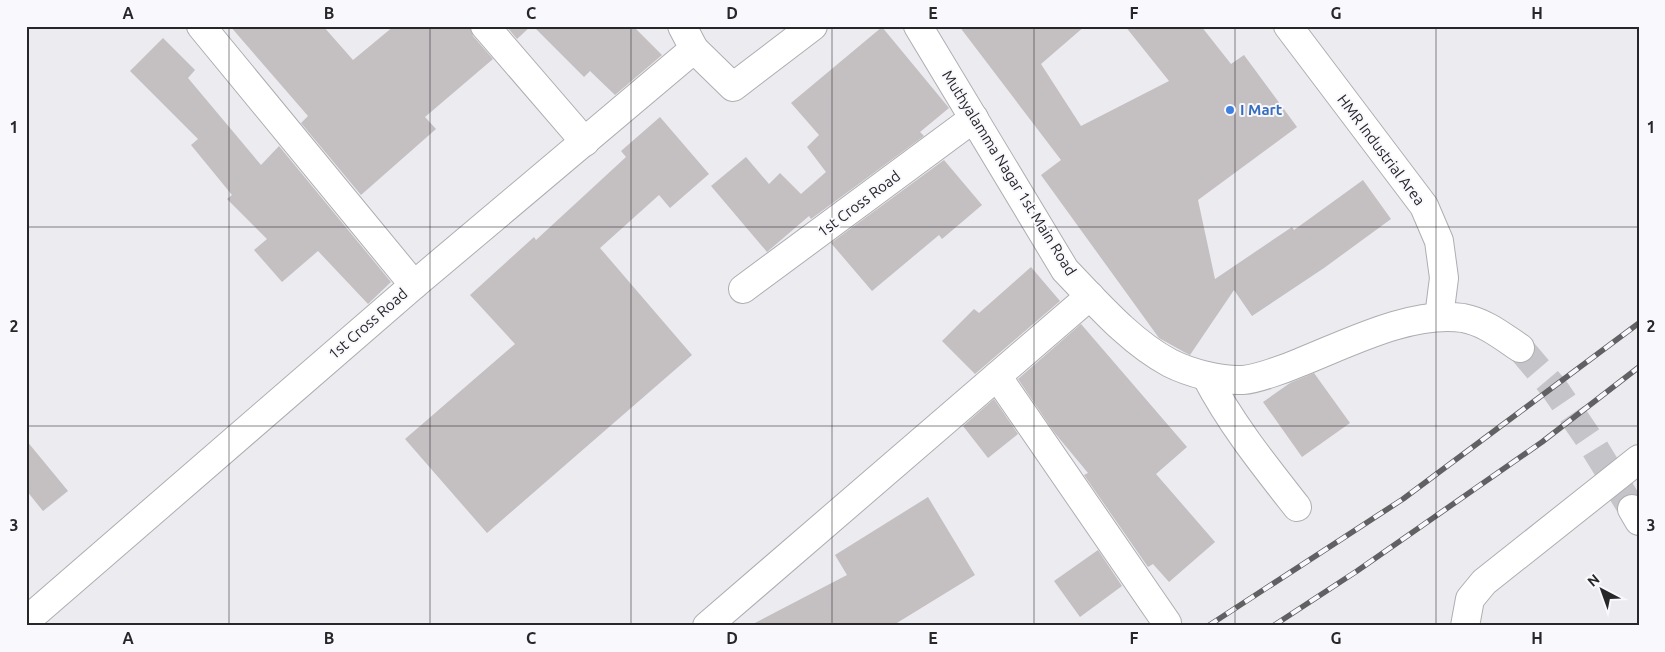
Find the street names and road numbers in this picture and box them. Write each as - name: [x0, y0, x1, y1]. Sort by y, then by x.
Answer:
- street label: Muthyalamma Nagar 1st Main Road: [939, 67, 1080, 278]
- street label: HMR Industrial Area: [1334, 91, 1429, 208]
- street label: 1st Cross Road: [814, 167, 903, 240]
- street label: 1st Cross Road: [325, 285, 411, 363]

